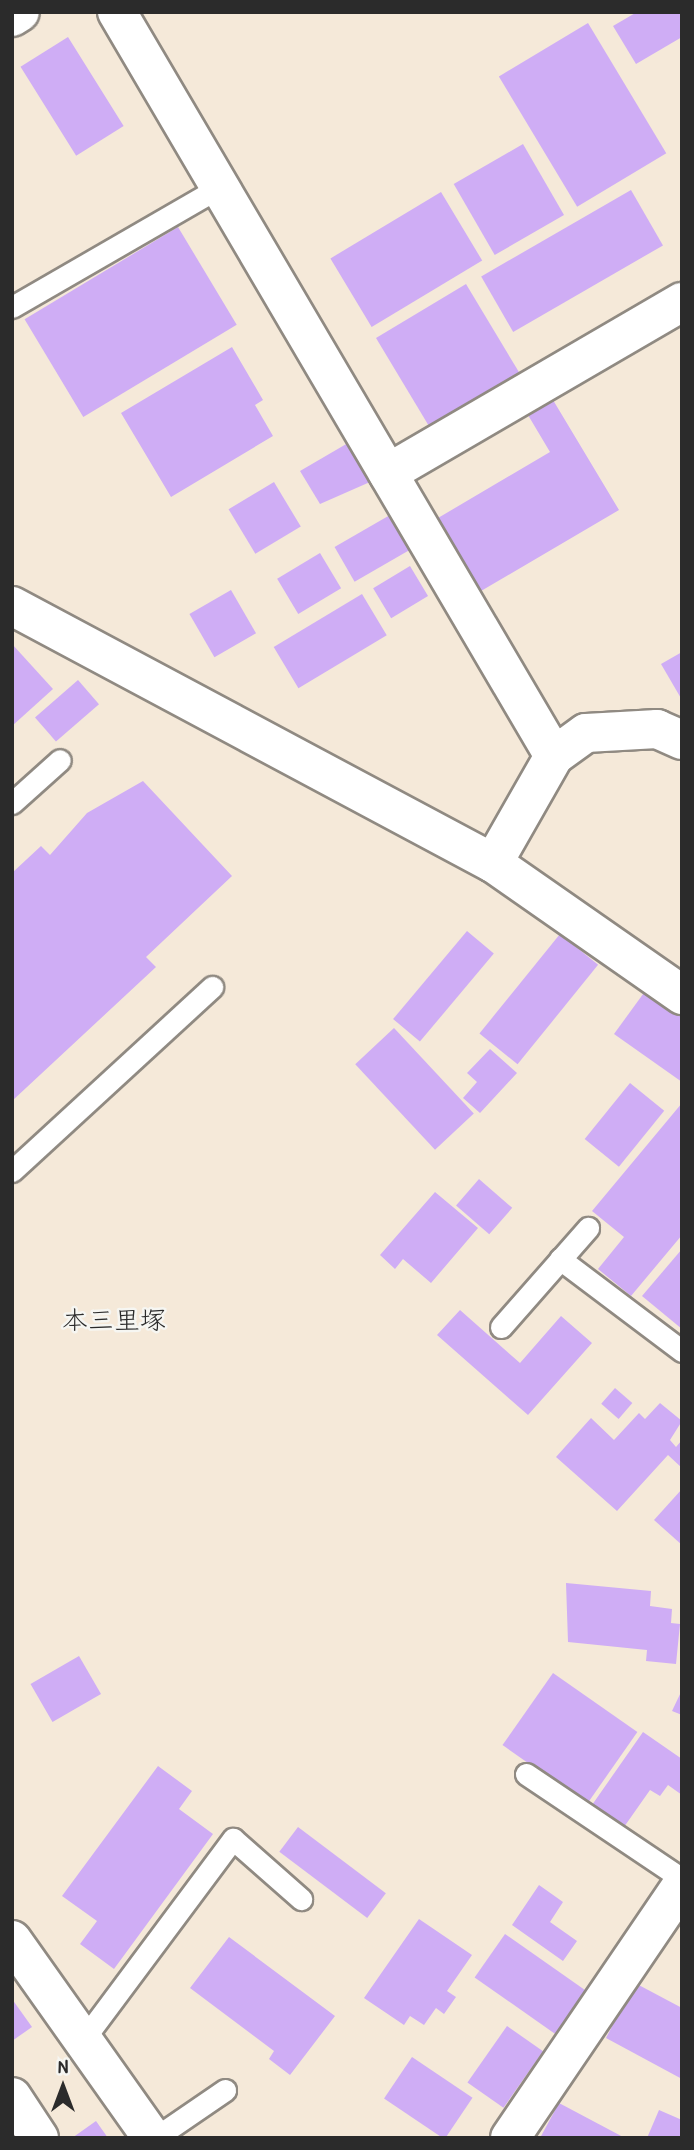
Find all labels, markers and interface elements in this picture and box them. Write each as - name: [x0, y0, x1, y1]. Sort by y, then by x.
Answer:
- district label: 本三里塚: [62, 1304, 166, 1336]
- north arrow: [28, 2052, 98, 2122]
- text: N: [58, 2053, 68, 2079]

